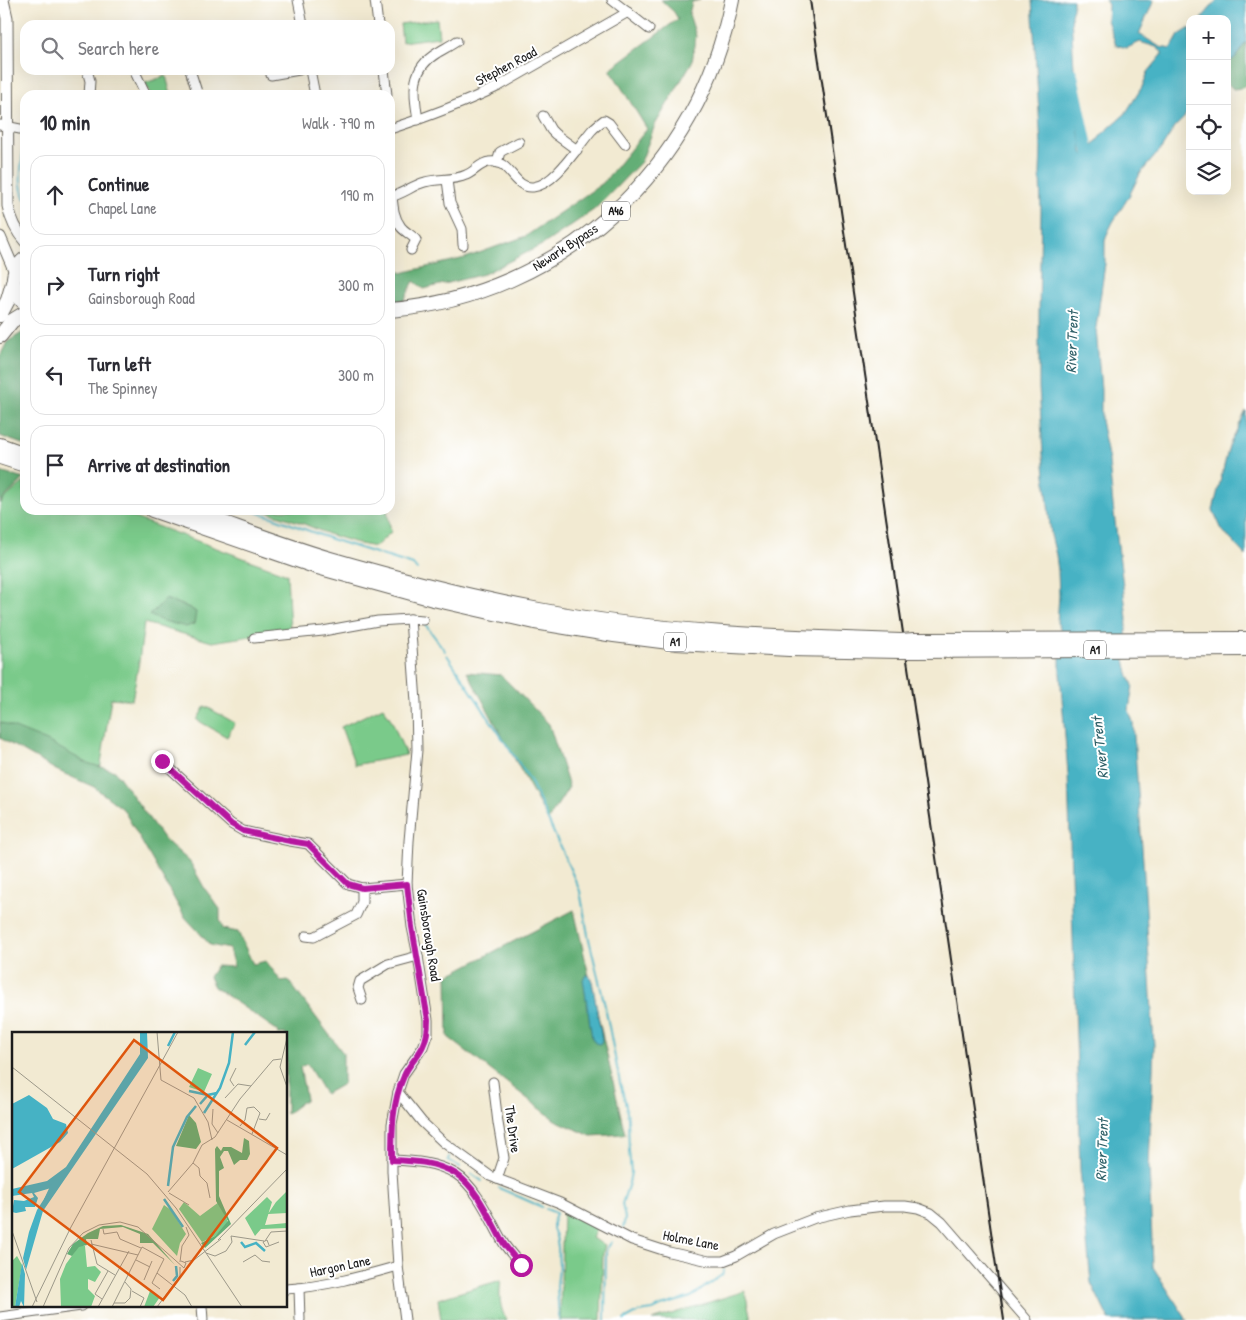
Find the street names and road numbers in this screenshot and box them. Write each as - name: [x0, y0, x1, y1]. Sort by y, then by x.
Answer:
- street label: Stephen Road: [472, 41, 541, 91]
- road number: A46: [602, 202, 630, 220]
- street label: Newark Bypass: [528, 218, 602, 276]
- road number: A1: [664, 632, 686, 652]
- road number: A1: [1084, 640, 1106, 660]
- street label: Gainsborough Road: [412, 887, 446, 983]
- street label: The Drive: [501, 1104, 526, 1154]
- street label: Holme Lane: [661, 1225, 721, 1254]
- street label: Hargon Lane: [308, 1250, 373, 1282]

